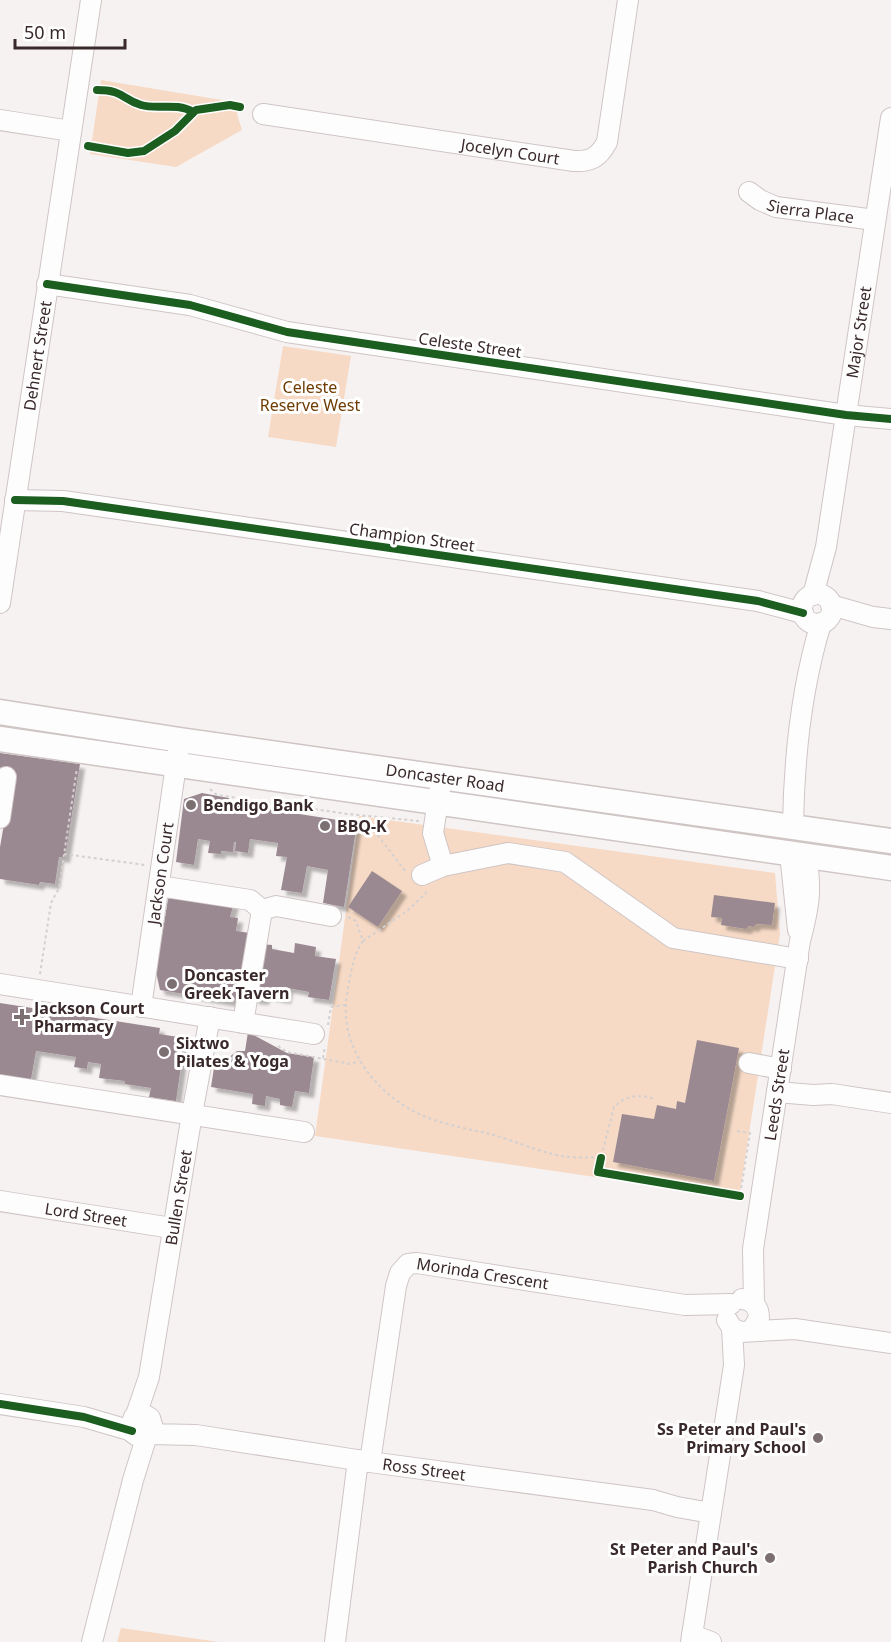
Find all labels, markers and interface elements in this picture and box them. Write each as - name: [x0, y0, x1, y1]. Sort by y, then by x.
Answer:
- scale bar: [15, 12, 124, 50]
- text: 50 m: [24, 20, 66, 44]
- street label: Jocelyn Court: [458, 133, 561, 170]
- street label: Sierra Place: [763, 193, 855, 228]
- street label: Major Street: [841, 284, 876, 380]
- street label: Dehnert Street: [18, 299, 56, 412]
- street label: Celeste Street: [417, 327, 523, 363]
- park label: Celeste Reserve West: [260, 376, 361, 416]
- street label: Champion Street: [348, 517, 476, 557]
- street label: Doncaster Road: [384, 758, 506, 797]
- place label: Bendigo Bank: [203, 794, 313, 816]
- marker: Bendigo Bank: [184, 798, 198, 812]
- place label: BBQ-K: [337, 815, 387, 837]
- marker: BBQ-K: [318, 819, 332, 833]
- street label: Jackson Court: [142, 821, 179, 928]
- place label: Doncaster Greek Tavern: [184, 964, 289, 1004]
- marker: Doncaster Greek Tavern: [165, 977, 179, 991]
- place label: Jackson Court Pharmacy: [32, 997, 144, 1037]
- marker: Jackson Court Pharmacy: [15, 1010, 29, 1024]
- place label: Sixtwo Pilates & Yoga: [176, 1032, 289, 1072]
- marker: Sixtwo Pilates & Yoga: [157, 1045, 171, 1059]
- street label: Leeds Street: [759, 1047, 794, 1142]
- street label: Bullen Street: [160, 1148, 197, 1247]
- street label: Lord Street: [43, 1197, 129, 1232]
- street label: Morinda Crescent: [415, 1252, 550, 1295]
- place label: Ss Peter and Paul's Primary School: [657, 1418, 806, 1458]
- marker: Ss Peter and Paul's Primary School: [811, 1431, 825, 1445]
- street label: Ross Street: [381, 1453, 467, 1486]
- place label: St Peter and Paul's Parish Church: [610, 1538, 758, 1578]
- marker: St Peter and Paul's Parish Church: [763, 1551, 777, 1565]

